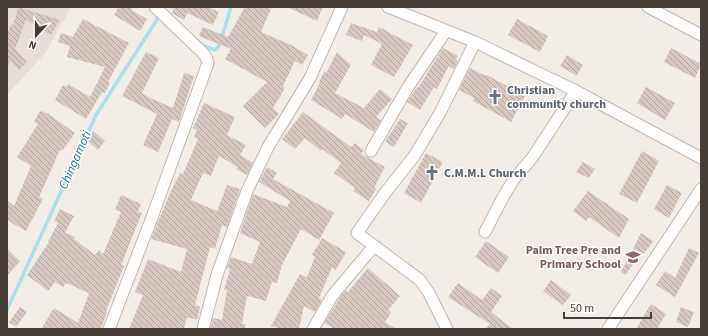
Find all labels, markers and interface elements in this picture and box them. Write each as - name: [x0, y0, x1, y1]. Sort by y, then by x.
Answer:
- north arrow: [16, 16, 56, 56]
- text: N: [26, 37, 39, 53]
- place label: Christian community church: [507, 82, 606, 113]
- church icon: Christian community church: [486, 88, 504, 106]
- water label: Chingamoti: [54, 127, 96, 192]
- church icon: C.M.M.L Church: [423, 164, 441, 182]
- place label: C.M.M.L Church: [444, 165, 527, 182]
- place label: Palm Tree Pre and Primary School: [526, 242, 622, 273]
- school or university icon: Palm Tree Pre and Primary School: [624, 248, 642, 266]
- scale bar: [564, 294, 651, 320]
- text: 50 m: [570, 300, 594, 317]

